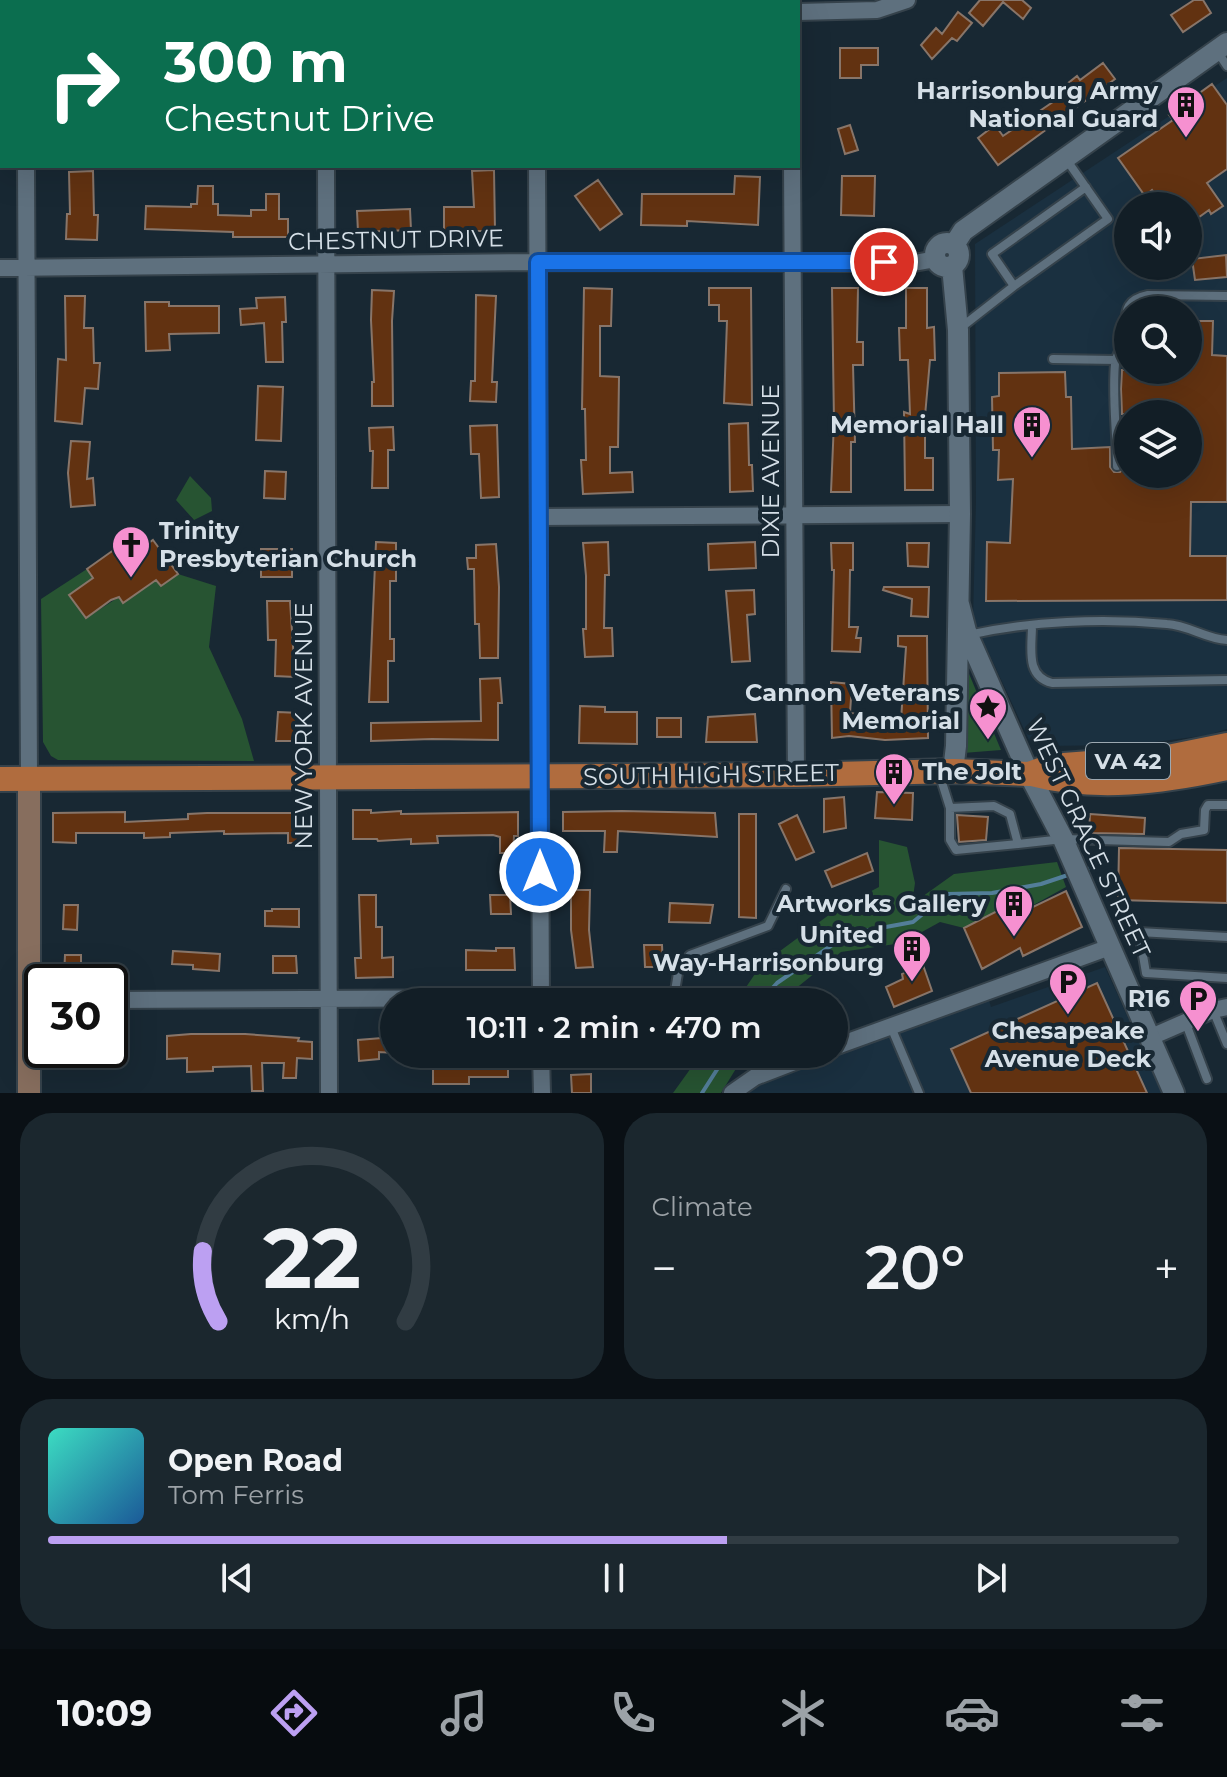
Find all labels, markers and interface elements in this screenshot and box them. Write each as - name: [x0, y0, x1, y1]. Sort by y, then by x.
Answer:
- text: 300 m: [164, 28, 348, 96]
- icon: right: [32, 32, 136, 136]
- place label: Harrisonburg Army National Guard: [916, 76, 1159, 133]
- building icon: Harrisonburg Army National Guard: [1165, 84, 1207, 139]
- text: Chestnut Drive: [164, 96, 435, 140]
- map controls: [1114, 192, 1202, 488]
- button: sound: [1114, 192, 1202, 280]
- street label: CHESTNUT DRIVE: [288, 223, 504, 256]
- pin: [850, 228, 918, 296]
- icon: arrive: [862, 240, 906, 284]
- button: search: [1114, 296, 1202, 384]
- street label: DIXIE AVENUE: [756, 384, 785, 558]
- button: layers: [1114, 400, 1202, 488]
- building icon: Memorial Hall: [1011, 404, 1053, 459]
- place label: Memorial Hall: [830, 410, 1004, 439]
- place label: Trinity Presbyterian Church: [159, 516, 417, 573]
- church icon: Trinity Presbyterian Church: [110, 524, 152, 579]
- street label: NEW YORK AVENUE: [289, 602, 318, 850]
- place label: Cannon Veterans Memorial: [745, 678, 960, 735]
- place icon: Cannon Veterans Memorial: [967, 686, 1009, 741]
- street label: WEST GRACE STREET: [1020, 714, 1157, 962]
- road number: VA 42: [1086, 743, 1170, 779]
- building icon: The Jolt: [873, 751, 915, 806]
- place label: The Jolt: [922, 757, 1022, 786]
- street label: SOUTH HIGH STREET: [583, 758, 839, 791]
- position arrow: [498, 830, 582, 914]
- building icon: Artworks Gallery: [993, 883, 1035, 938]
- place label: Artworks Gallery: [775, 889, 987, 918]
- place label: United Way-Harrisonburg: [653, 920, 884, 977]
- building icon: United Way-Harrisonburg: [891, 928, 933, 983]
- parking icon: Chesapeake Avenue Deck: [1047, 961, 1089, 1016]
- speed limit sign: 30: [24, 964, 128, 1068]
- parking icon: R16: [1177, 978, 1219, 1033]
- place label: R16: [1128, 984, 1170, 1013]
- text: 10:11 · 2 min · 470 m: [466, 1009, 762, 1046]
- place label: Chesapeake Avenue Deck: [984, 1016, 1152, 1073]
- text: Climate: [652, 1191, 753, 1223]
- text: 22: [263, 1207, 361, 1309]
- text: 20°: [865, 1231, 965, 1304]
- text: −: [652, 1241, 677, 1295]
- text: +: [1154, 1241, 1179, 1295]
- text: km/h: [274, 1301, 350, 1336]
- text: Open Road: [168, 1442, 343, 1479]
- text: Tom Ferris: [168, 1479, 304, 1511]
- icon: previous: [215, 1556, 259, 1600]
- icon: pause: [592, 1556, 636, 1600]
- icon: next: [969, 1556, 1013, 1600]
- icon: directions: [266, 1685, 322, 1741]
- icon: music: [436, 1685, 492, 1741]
- icon: phone: [605, 1685, 661, 1741]
- icon: climate: [775, 1685, 831, 1741]
- icon: car: [944, 1685, 1000, 1741]
- icon: filters: [1114, 1685, 1170, 1741]
- text: 10:09: [57, 1691, 152, 1735]

